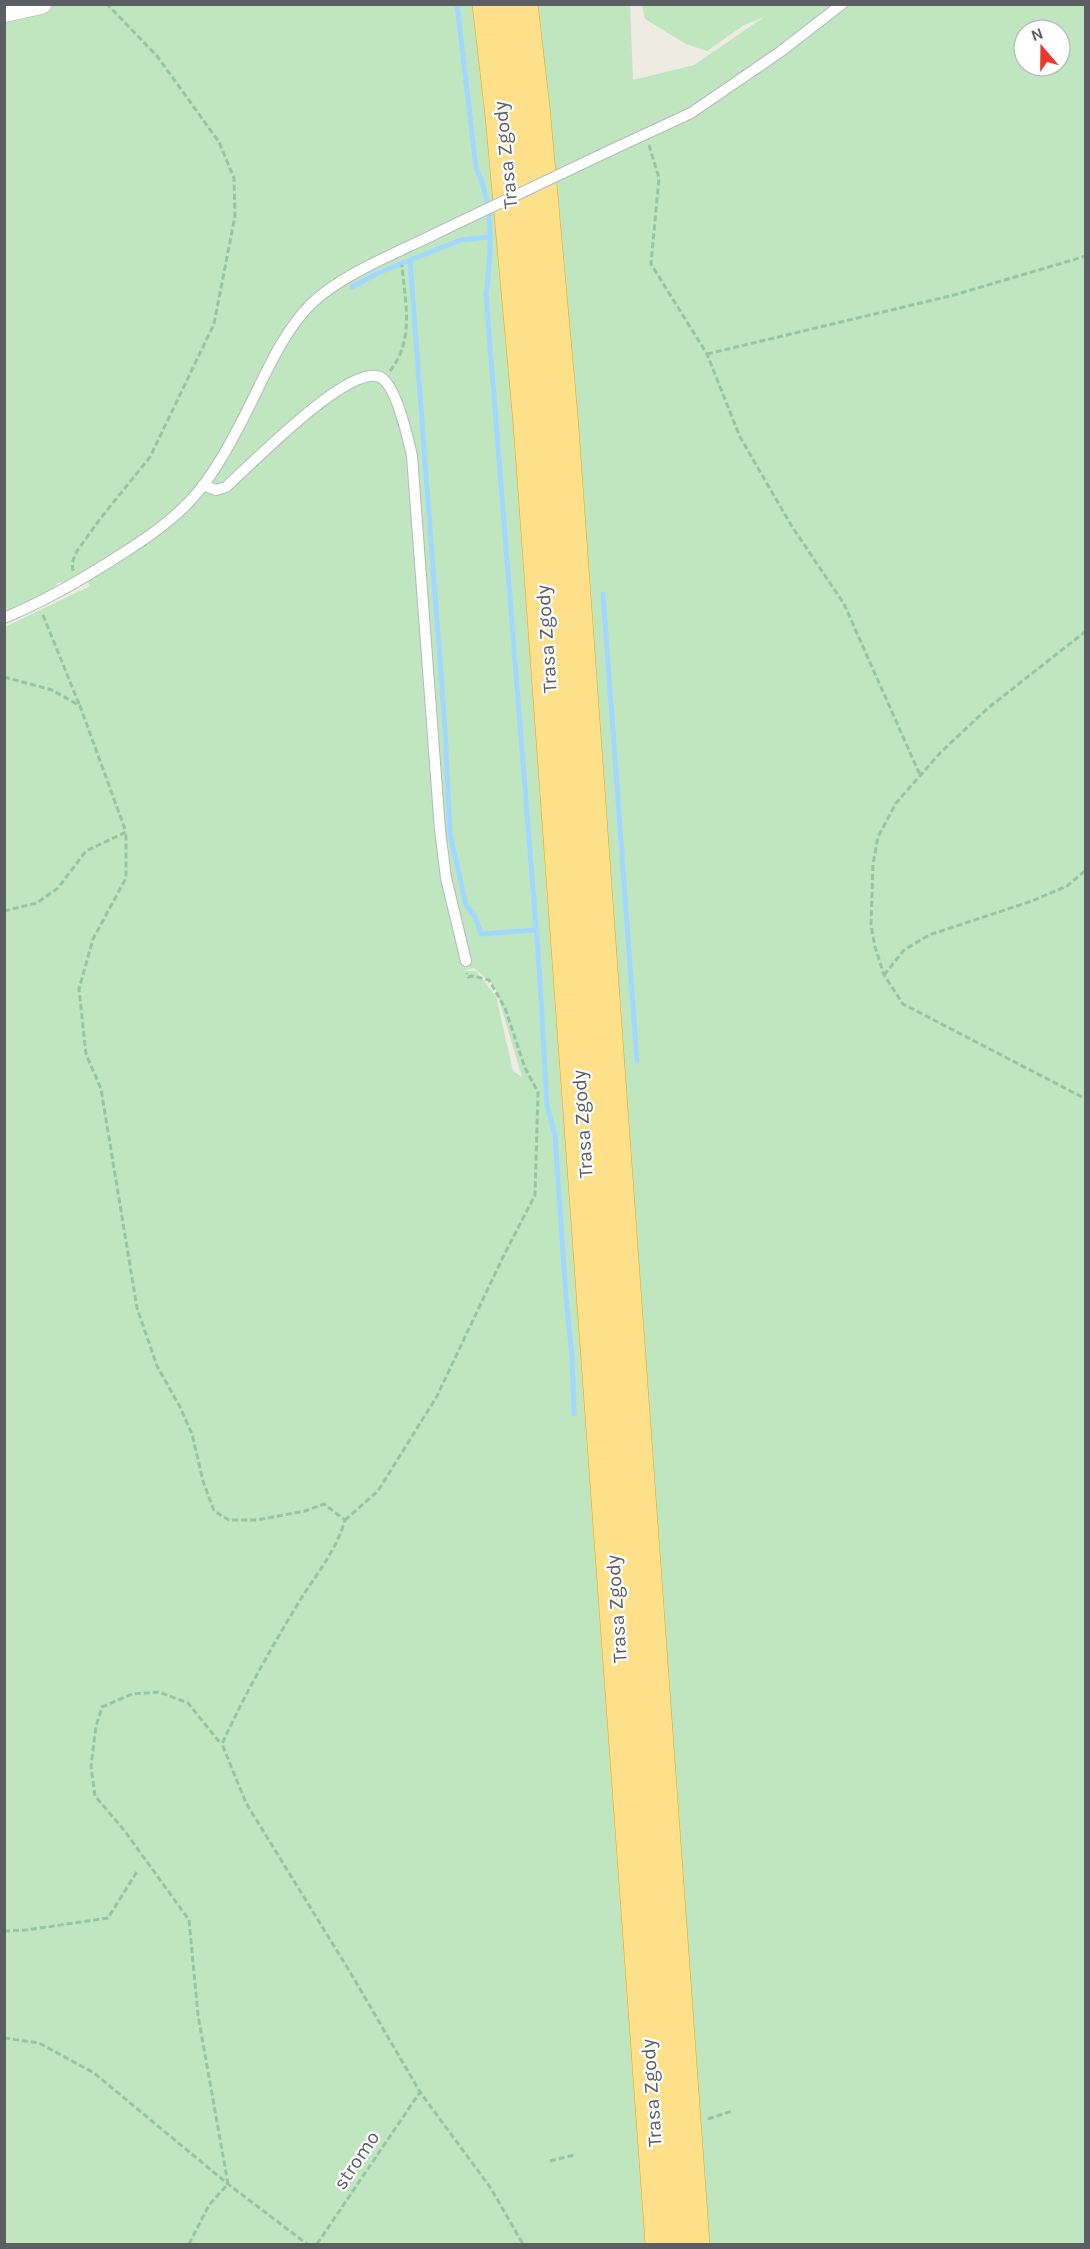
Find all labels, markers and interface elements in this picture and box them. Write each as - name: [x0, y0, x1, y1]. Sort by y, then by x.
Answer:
- north arrow: [1012, 18, 1072, 78]
- text: N: [1028, 23, 1046, 45]
- street label: Trasa Zgody: [488, 100, 523, 210]
- street label: Trasa Zgody: [531, 584, 562, 694]
- street label: Trasa Zgody: [567, 1069, 598, 1179]
- street label: Trasa Zgody: [601, 1554, 632, 1664]
- street label: Trasa Zgody: [636, 2038, 667, 2148]
- street label: stromo: [328, 2127, 384, 2194]

